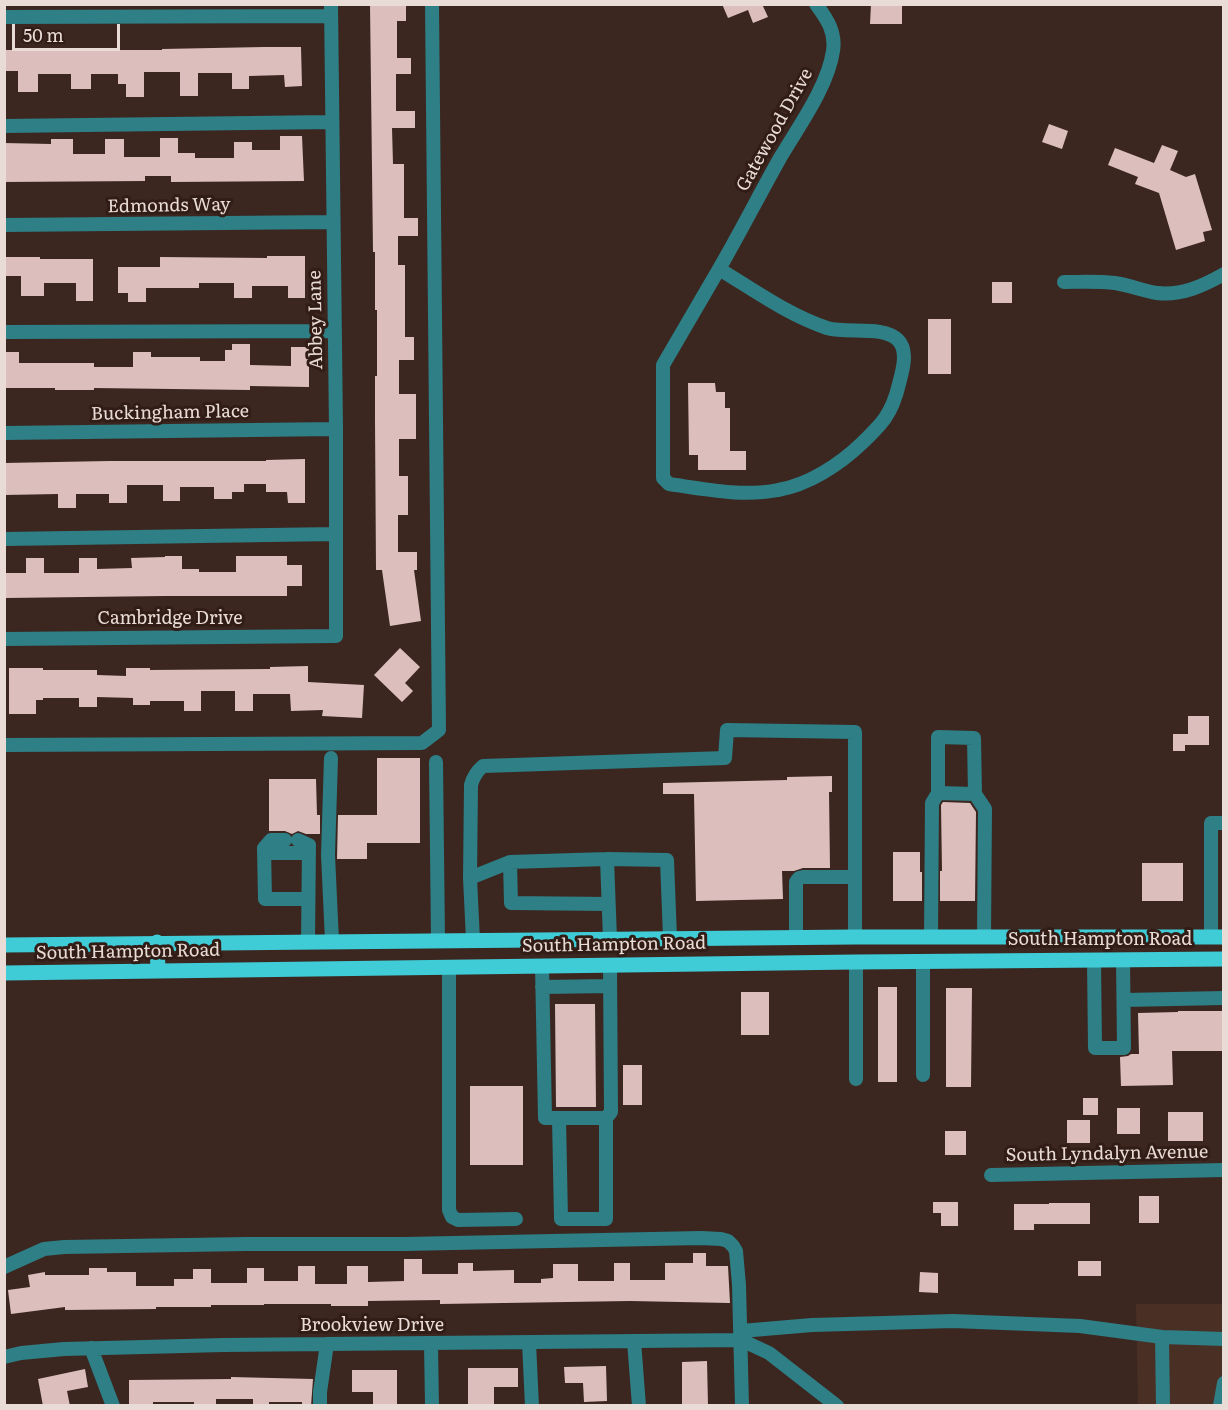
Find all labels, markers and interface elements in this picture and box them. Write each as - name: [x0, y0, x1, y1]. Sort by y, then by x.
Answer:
- scale bar: [15, 12, 123, 50]
- text: 50 m: [23, 21, 64, 48]
- street label: Gatewood Drive: [732, 65, 818, 195]
- street label: Edmonds Way: [107, 194, 231, 218]
- street label: Abbey Lane: [304, 270, 328, 370]
- street label: Buckingham Place: [91, 401, 249, 425]
- street label: Cambridge Drive: [97, 608, 243, 630]
- street label: South Hampton Road: [1008, 929, 1192, 951]
- street label: South Hampton Road: [522, 933, 706, 957]
- street label: South Hampton Road: [36, 940, 220, 964]
- street label: South Lyndalyn Avenue: [1006, 1141, 1208, 1167]
- street label: Brookview Drive: [300, 1315, 444, 1337]

